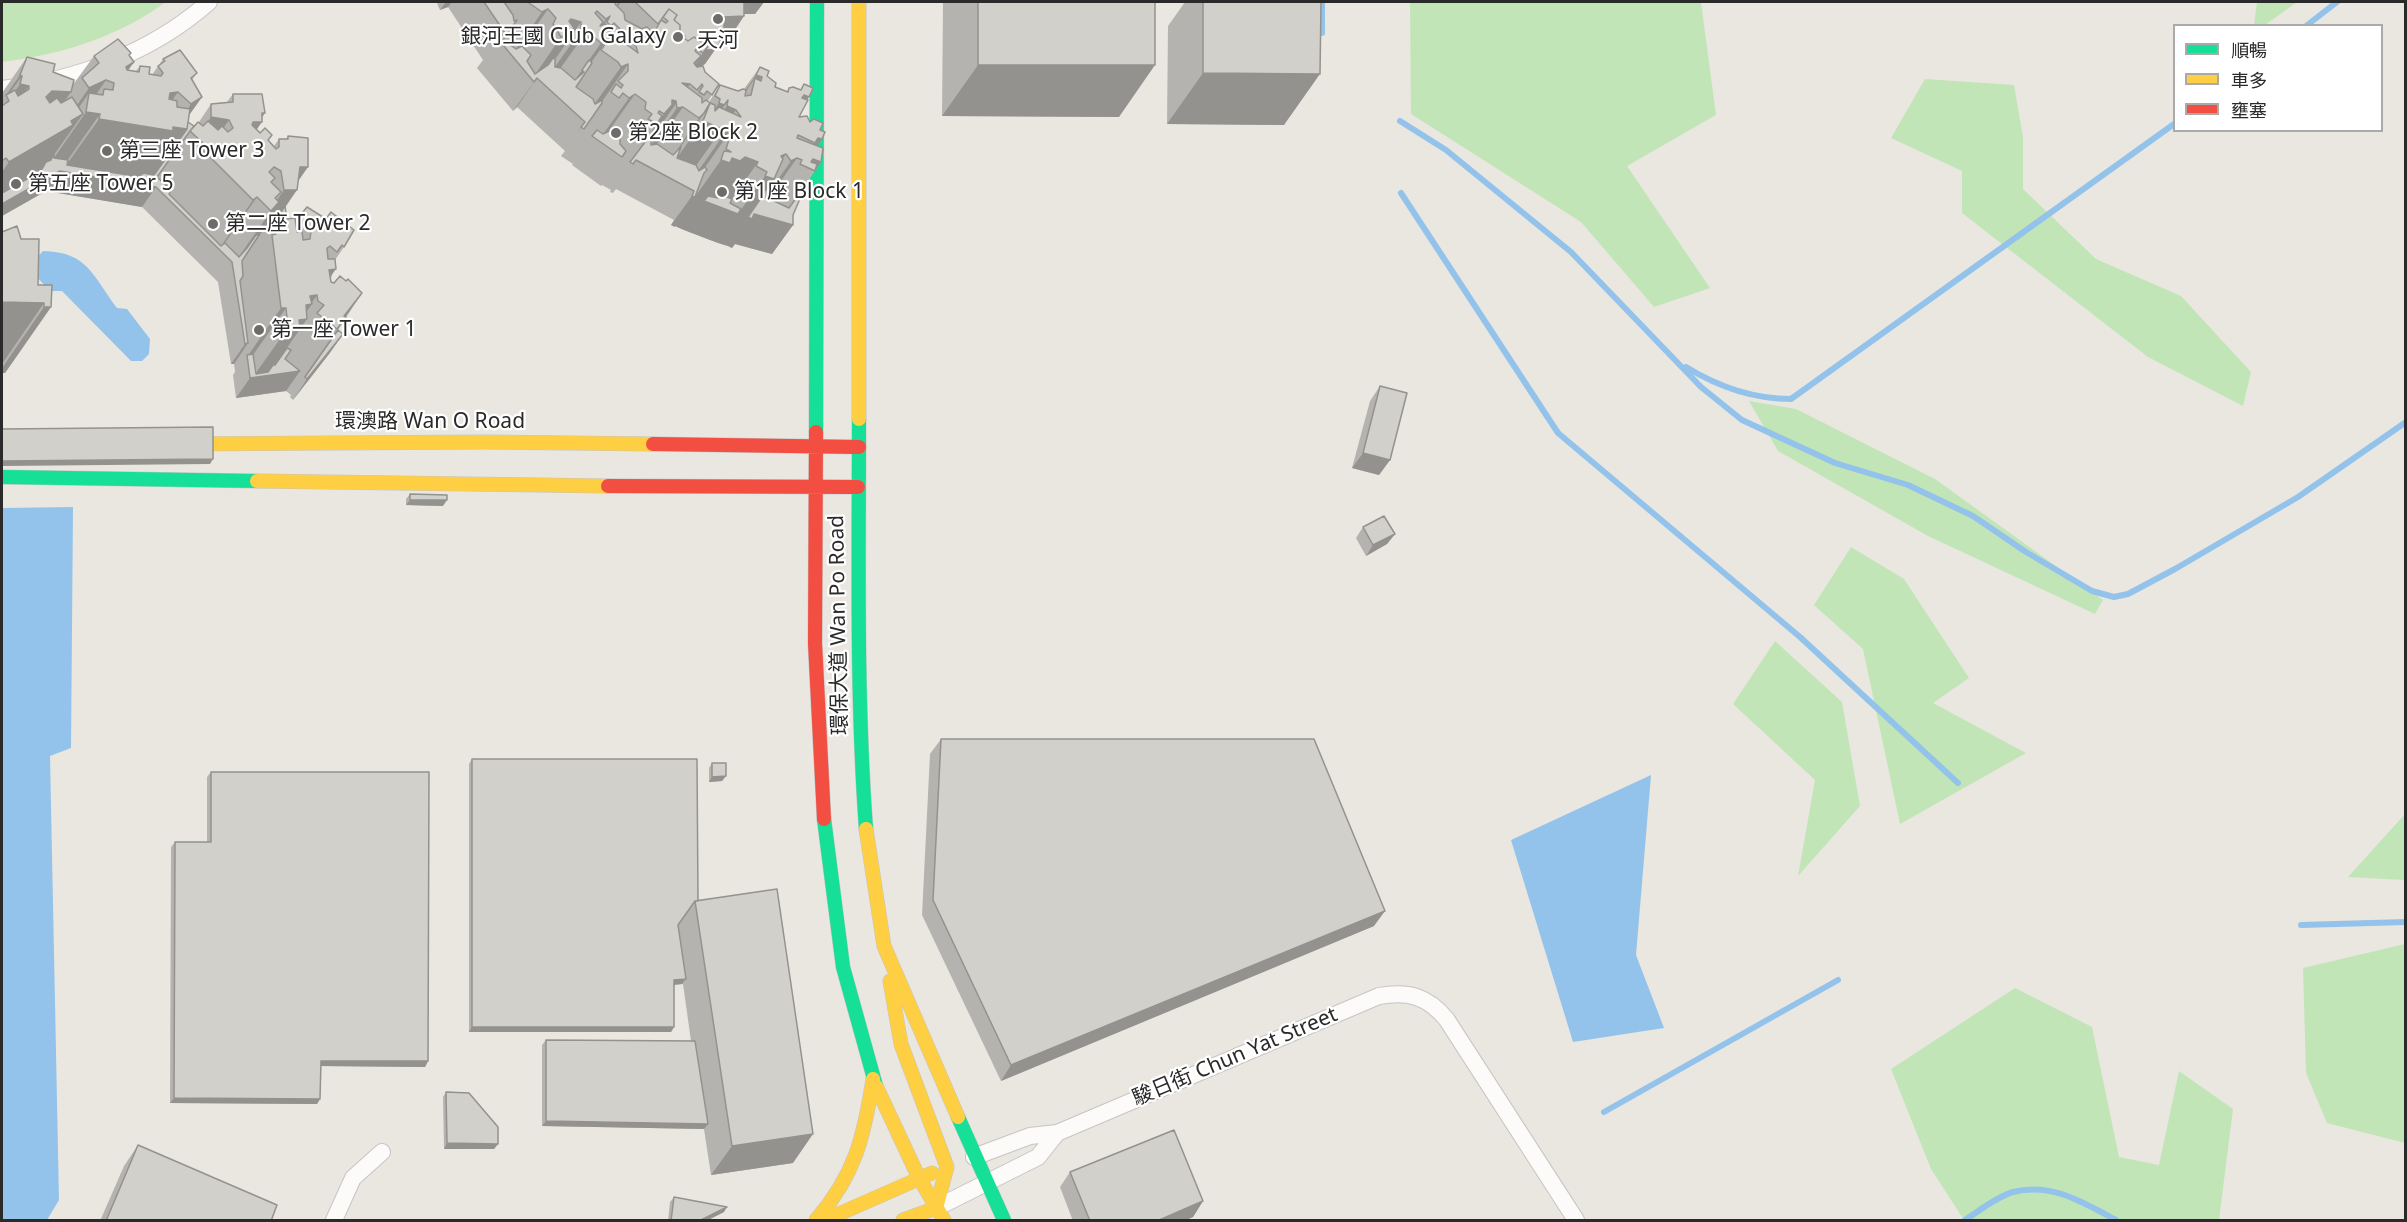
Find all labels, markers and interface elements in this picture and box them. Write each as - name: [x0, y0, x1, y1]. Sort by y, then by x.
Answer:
- marker: 天河: [711, 12, 725, 26]
- place label: 銀河王國 Club Galaxy: [460, 24, 666, 50]
- legend: [2173, 24, 2383, 132]
- place label: 天河: [697, 28, 739, 54]
- marker: 銀河王國 Club Galaxy: [671, 30, 685, 44]
- text: 順暢: [2231, 38, 2267, 62]
- text: 車多: [2231, 68, 2267, 92]
- text: 壅塞: [2231, 98, 2267, 122]
- place label: 第2座 Block 2: [628, 120, 758, 146]
- marker: 第2座 Block 2: [609, 126, 623, 140]
- place label: 第三座 Tower 3: [119, 138, 264, 164]
- marker: 第三座 Tower 3: [100, 144, 114, 158]
- place label: 第五座 Tower 5: [28, 171, 173, 197]
- marker: 第五座 Tower 5: [9, 177, 23, 191]
- place label: 第1座 Block 1: [734, 179, 864, 205]
- marker: 第1座 Block 1: [715, 185, 729, 199]
- place label: 第二座 Tower 2: [225, 211, 370, 237]
- marker: 第二座 Tower 2: [206, 217, 220, 231]
- place label: 第一座 Tower 1: [271, 317, 416, 343]
- marker: 第一座 Tower 1: [252, 323, 266, 337]
- street label: 環澳路 Wan O Road: [335, 409, 525, 435]
- street label: 環保大道 Wan Po Road: [824, 515, 854, 735]
- street label: 駿日街 Chun Yat Street: [1129, 1002, 1341, 1112]

